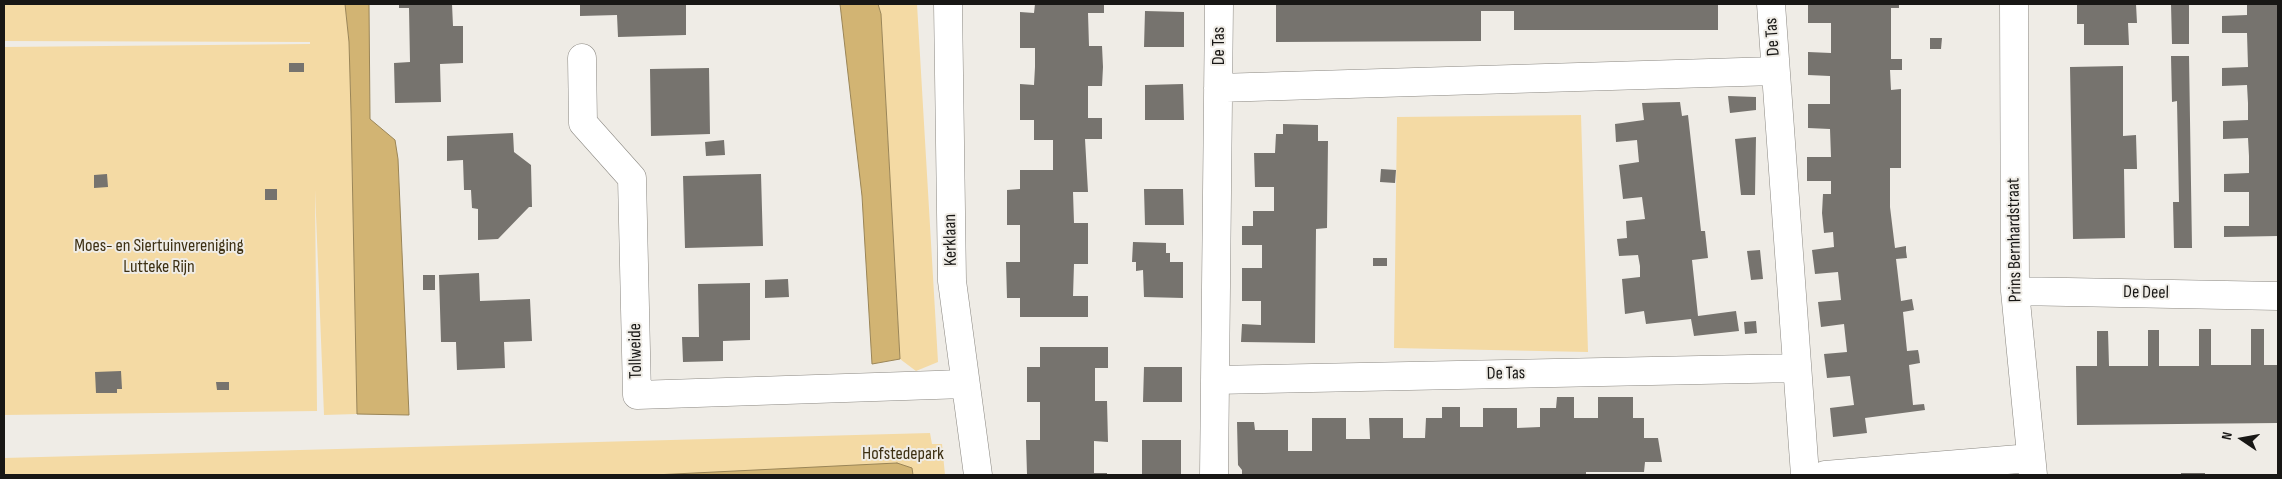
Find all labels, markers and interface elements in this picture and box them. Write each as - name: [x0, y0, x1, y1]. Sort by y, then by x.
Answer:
- street label: De Tas: [1761, 17, 1785, 57]
- street label: De Tas: [1208, 27, 1230, 65]
- street label: Prins Bernhardstraat: [2003, 178, 2027, 302]
- street label: Kerklaan: [940, 214, 962, 266]
- park label: Moes- en Siertuinvereniging Lutteke Rijn: [74, 235, 244, 278]
- street label: De Deel: [2123, 282, 2169, 304]
- street label: Tollweide: [625, 323, 647, 379]
- street label: De Tas: [1487, 363, 1525, 385]
- north arrow: [2217, 414, 2267, 464]
- text: N: [2218, 430, 2236, 441]
- park label: Hofstedepark: [862, 443, 944, 465]

